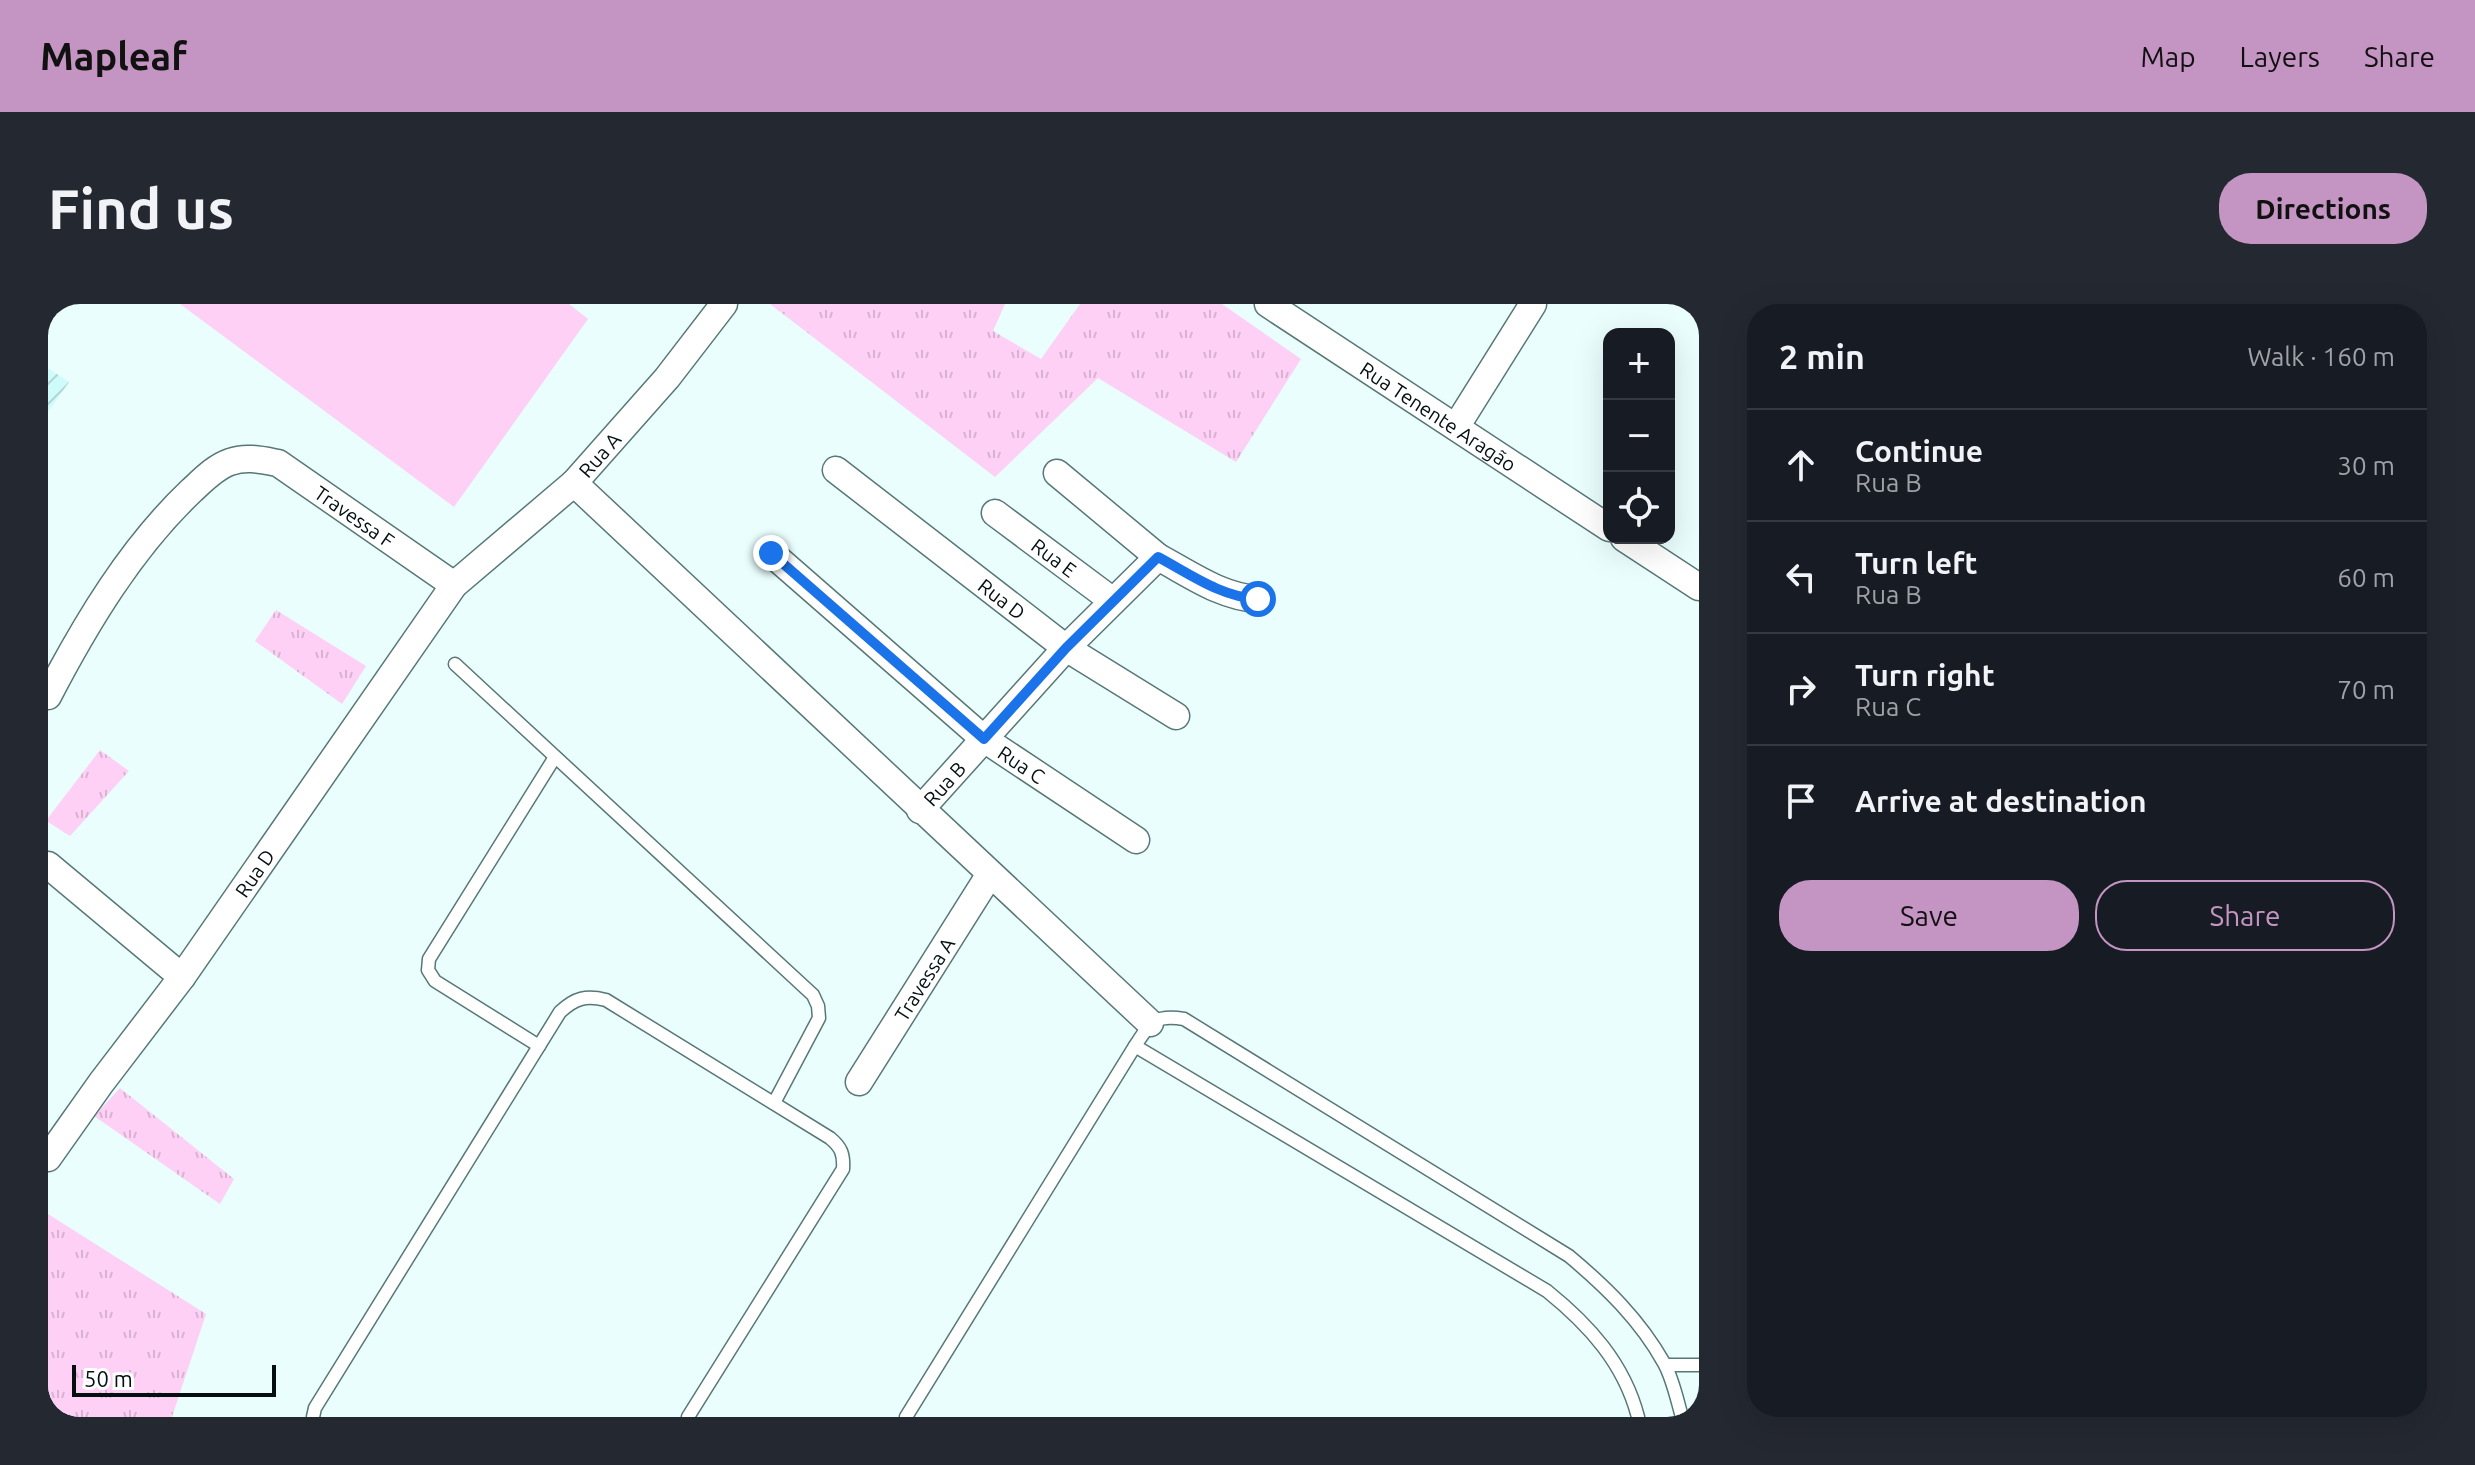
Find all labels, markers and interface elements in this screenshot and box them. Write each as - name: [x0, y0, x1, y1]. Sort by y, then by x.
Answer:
- text: Mapleaf: [40, 35, 187, 77]
- text: Map: [2140, 41, 2196, 72]
- text: Layers: [2240, 41, 2320, 72]
- text: Share: [2364, 41, 2435, 72]
- button: Directions: [2219, 173, 2427, 244]
- text: Find us: [48, 177, 234, 240]
- map controls: [1603, 328, 1675, 544]
- button: +: [1603, 328, 1675, 400]
- text: 2 min: [1779, 337, 1865, 375]
- text: Walk · 160 m: [2247, 342, 2395, 371]
- street label: Rua Tenente Aragão: [1356, 357, 1521, 475]
- button: −: [1603, 400, 1675, 472]
- street label: Rua A: [574, 427, 625, 481]
- text: Continue: [1855, 434, 1983, 468]
- icon: ahead: [1779, 443, 1823, 487]
- text: 30 m: [2337, 451, 2395, 480]
- text: Rua B: [1855, 468, 1922, 497]
- button: locate: [1603, 472, 1675, 544]
- street label: Travessa F: [310, 481, 399, 552]
- street label: Rua E: [1027, 533, 1081, 581]
- route end: [753, 535, 789, 571]
- text: Turn left: [1855, 546, 1977, 580]
- icon: left: [1779, 555, 1823, 599]
- text: 60 m: [2337, 563, 2395, 592]
- street label: Rua D: [974, 573, 1030, 624]
- text: Rua B: [1855, 580, 1922, 609]
- route start: [1240, 581, 1276, 617]
- text: Turn right: [1855, 658, 1995, 692]
- icon: right: [1779, 667, 1823, 711]
- text: 70 m: [2337, 675, 2395, 704]
- text: Rua C: [1855, 692, 1921, 721]
- street label: Rua C: [994, 740, 1049, 788]
- street label: Rua B: [918, 756, 970, 810]
- icon: arrive: [1779, 779, 1823, 823]
- text: Arrive at destination: [1855, 784, 2147, 818]
- street label: Rua D: [230, 845, 279, 901]
- button: Save: [1779, 880, 2079, 951]
- button: Share: [2095, 880, 2395, 951]
- street label: Travessa A: [889, 933, 959, 1025]
- scale bar: [72, 1361, 276, 1397]
- text: 50 m: [84, 1366, 133, 1391]

